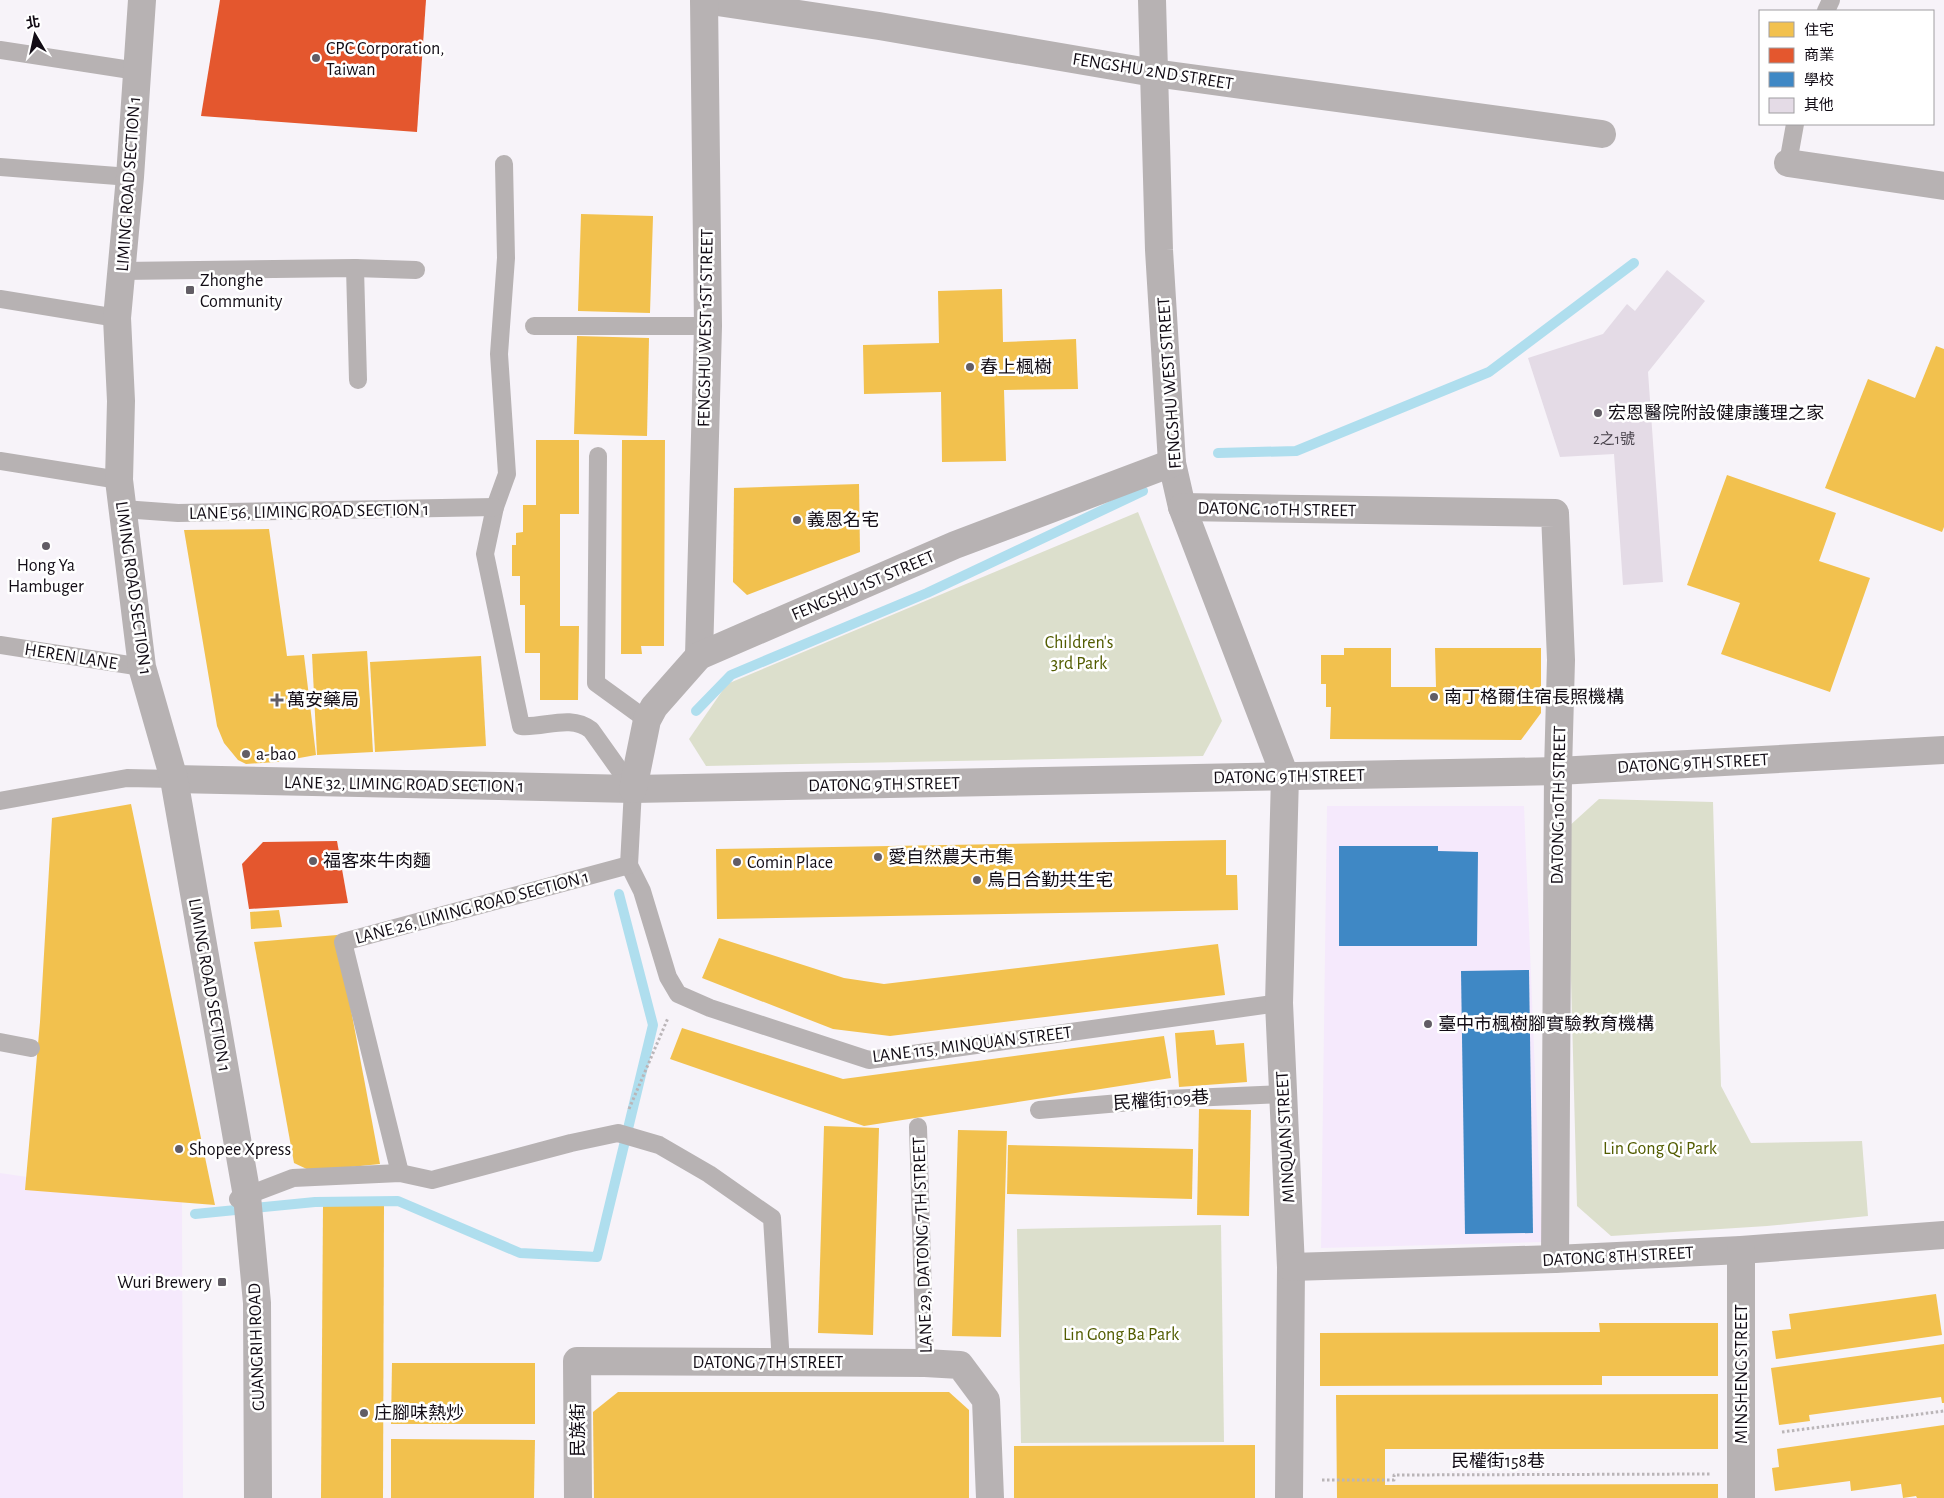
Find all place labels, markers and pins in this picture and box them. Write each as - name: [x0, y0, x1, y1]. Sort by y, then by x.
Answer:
- place label: CPC Corporation, Taiwan: [326, 40, 444, 79]
- marker: CPC Corporation, Taiwan: [310, 52, 322, 64]
- place label: Zhonghe Community: [200, 272, 283, 311]
- marker: Zhonghe Community: [184, 284, 196, 296]
- place label: 春上楓樹: [980, 357, 1052, 377]
- marker: 春上楓樹: [964, 361, 976, 373]
- place label: 宏恩醫院附設健康護理之家: [1608, 403, 1824, 423]
- marker: 宏恩醫院附設健康護理之家: [1592, 407, 1604, 419]
- place label: 義恩名宅: [807, 510, 879, 530]
- marker: 義恩名宅: [791, 514, 803, 526]
- marker: Hong Ya Hambuger: [40, 540, 52, 552]
- place label: Hong Ya Hambuger: [8, 557, 84, 596]
- place label: 南丁格爾住宿長照機構: [1444, 687, 1624, 707]
- place label: 萬安藥局: [287, 690, 359, 710]
- marker: 南丁格爾住宿長照機構: [1428, 691, 1440, 703]
- marker: 萬安藥局: [271, 694, 283, 706]
- place label: a-bao: [256, 746, 296, 764]
- marker: a-bao: [240, 748, 252, 760]
- place label: 愛自然農夫市集: [888, 847, 1014, 867]
- place label: 福客來牛肉麵: [323, 851, 431, 871]
- marker: 愛自然農夫市集: [872, 851, 884, 863]
- place label: Comin Place: [747, 854, 833, 872]
- marker: 福客來牛肉麵: [307, 855, 319, 867]
- marker: Comin Place: [731, 856, 743, 868]
- place label: 烏日合勤共生宅: [987, 870, 1113, 890]
- marker: 烏日合勤共生宅: [971, 874, 983, 886]
- place label: 臺中市楓樹腳實驗教育機構: [1438, 1014, 1654, 1034]
- marker: 臺中市楓樹腳實驗教育機構: [1422, 1018, 1434, 1030]
- place label: Shopee Xpress: [189, 1141, 291, 1159]
- marker: Shopee Xpress: [173, 1143, 185, 1155]
- place label: Wuri Brewery: [117, 1274, 212, 1292]
- marker: Wuri Brewery: [216, 1276, 228, 1288]
- place label: 庄腳味熱炒: [374, 1403, 464, 1423]
- marker: 庄腳味熱炒: [358, 1407, 370, 1419]

